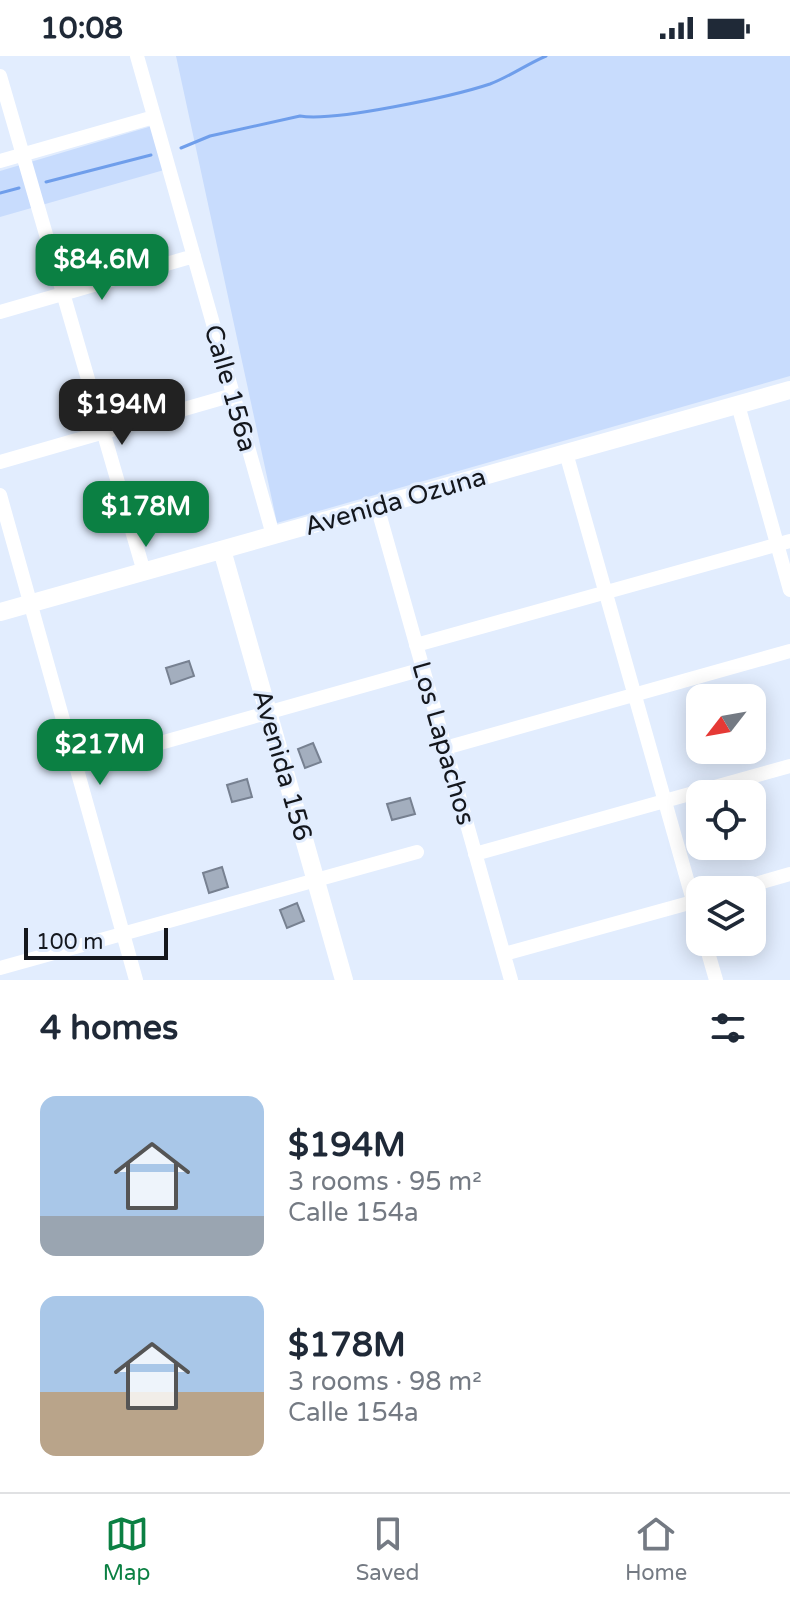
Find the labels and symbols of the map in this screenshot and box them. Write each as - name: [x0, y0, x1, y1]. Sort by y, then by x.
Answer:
- pin: $84.6M: [37, 234, 167, 302]
- street label: Calle 156a: [198, 321, 263, 455]
- pin: $194M: [66, 379, 178, 447]
- street label: Avenida Ozuna: [301, 461, 489, 542]
- pin: $178M: [90, 481, 202, 549]
- street label: Los Lapachos: [405, 658, 482, 828]
- north arrow: [686, 684, 766, 764]
- street label: Avenida 156: [246, 686, 319, 844]
- pin: $217M: [44, 719, 156, 787]
- scale bar: [24, 924, 168, 960]

